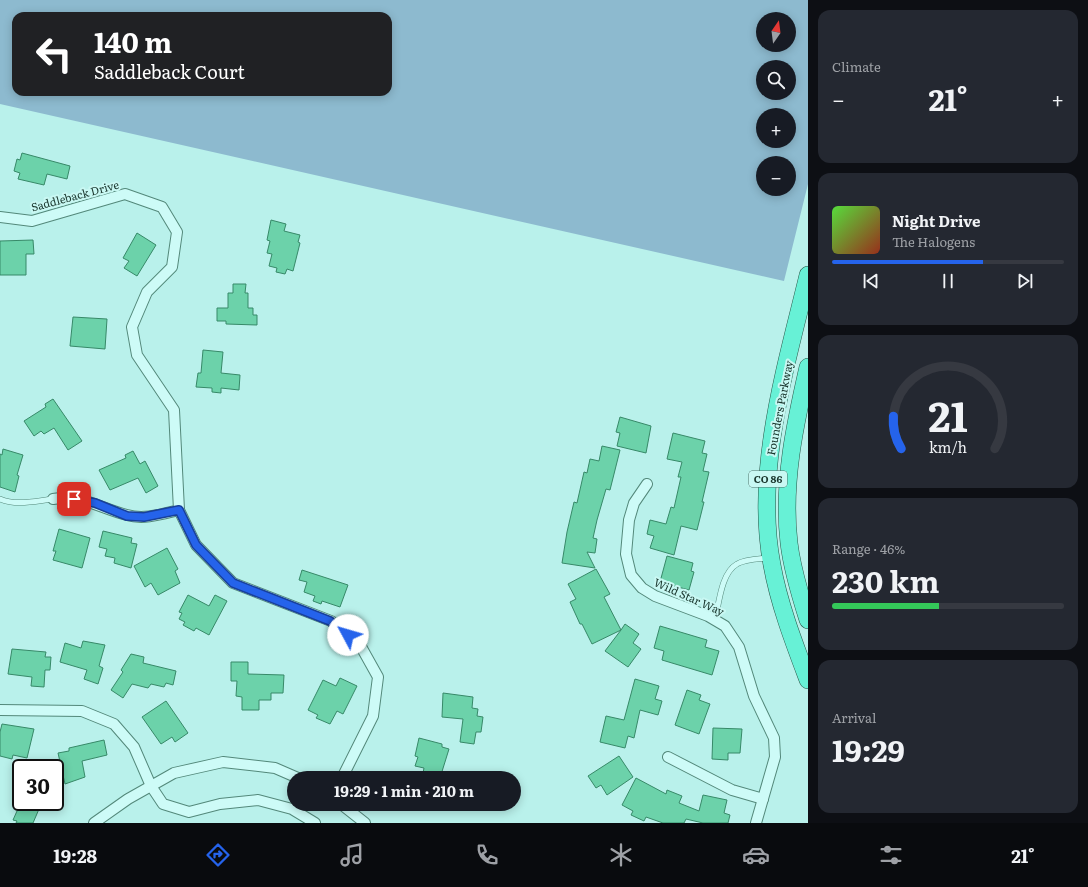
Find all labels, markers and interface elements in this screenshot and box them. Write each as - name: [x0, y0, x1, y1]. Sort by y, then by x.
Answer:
- north arrow: [756, 12, 796, 52]
- map controls: [756, 12, 796, 196]
- text: 140 m: [94, 20, 172, 62]
- icon: left: [28, 28, 80, 80]
- text: Climate: [832, 57, 881, 76]
- text: Saddleback Court: [94, 58, 245, 85]
- button: search: [756, 60, 796, 100]
- text: 21°: [928, 76, 968, 120]
- text: −: [832, 82, 845, 115]
- text: +: [1051, 82, 1064, 115]
- button: +: [756, 108, 796, 148]
- button: −: [756, 156, 796, 196]
- street label: Saddleback Drive: [29, 176, 121, 214]
- text: Night Drive: [892, 209, 981, 232]
- text: The Halogens: [892, 232, 975, 251]
- icon: previous: [860, 270, 882, 292]
- icon: pause: [937, 270, 959, 292]
- icon: next: [1014, 270, 1036, 292]
- street label: Founders Parkway: [762, 358, 796, 457]
- text: 21: [928, 383, 968, 445]
- text: km/h: [929, 436, 968, 457]
- road number: CO 86: [749, 471, 787, 487]
- pin: [57, 482, 91, 516]
- icon: arrive: [63, 488, 85, 510]
- text: Range · 46%: [832, 539, 905, 558]
- text: 230 km: [832, 558, 939, 602]
- street label: Wild Star Way: [652, 573, 728, 619]
- position arrow: [327, 614, 369, 656]
- text: Arrival: [832, 708, 876, 727]
- text: 19:29: [832, 727, 905, 771]
- speed limit sign: 30: [12, 759, 64, 811]
- text: 19:29 · 1 min · 210 m: [334, 779, 474, 802]
- icon: directions: [204, 841, 232, 869]
- icon: music: [338, 841, 366, 869]
- icon: phone: [473, 841, 501, 869]
- icon: climate: [607, 841, 635, 869]
- icon: car: [742, 841, 770, 869]
- icon: filters: [877, 841, 905, 869]
- text: 19:28: [53, 842, 97, 869]
- text: 21°: [1011, 842, 1035, 869]

